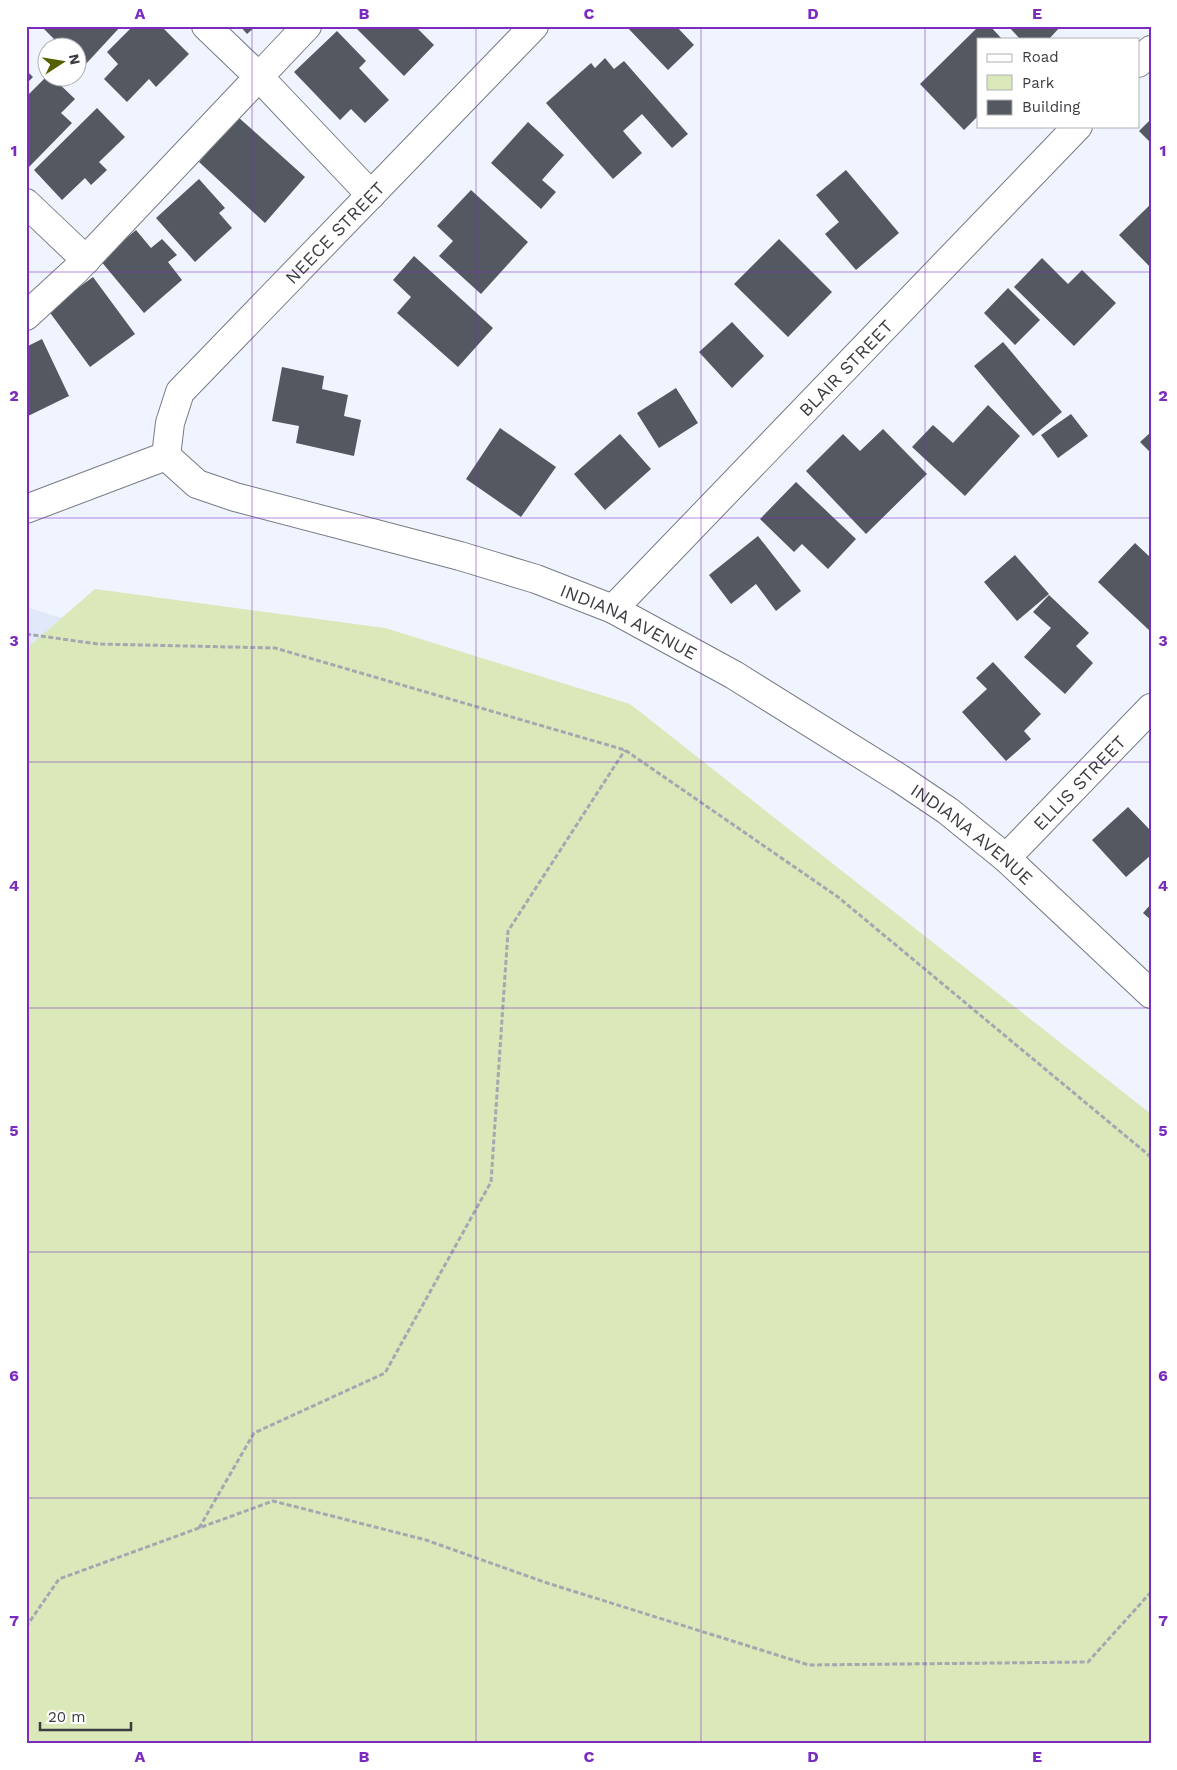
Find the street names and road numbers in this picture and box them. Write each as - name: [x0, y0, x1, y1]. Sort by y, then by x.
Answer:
- street label: NEECE STREET: [280, 177, 389, 288]
- street label: BLAIR STREET: [794, 315, 897, 420]
- street label: INDIANA AVENUE: [557, 579, 701, 663]
- street label: ELLIS STREET: [1028, 731, 1130, 834]
- street label: INDIANA AVENUE: [907, 779, 1038, 888]

